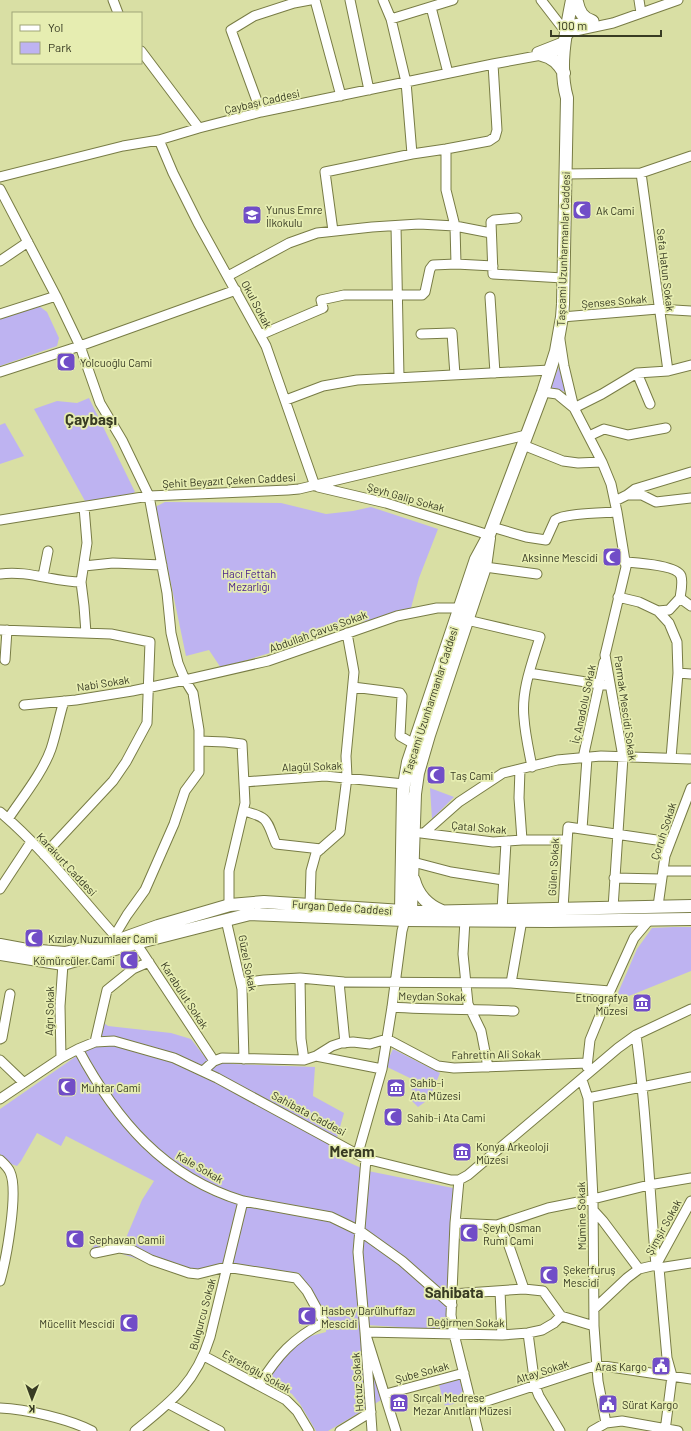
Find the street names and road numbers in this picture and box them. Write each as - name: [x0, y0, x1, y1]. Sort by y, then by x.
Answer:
- street label: Çaybaşı Caddesi: [223, 86, 301, 116]
- street label: Taşcami Uzunharmanlar Caddesi: [554, 171, 572, 327]
- street label: Sefa Hatun Sokak: [654, 228, 678, 313]
- street label: Okul Sokak: [239, 278, 275, 330]
- street label: Şenses Sokak: [581, 292, 648, 310]
- street label: Şehit Beyazıt Çeken Caddesi: [162, 470, 296, 490]
- street label: Şeyh Galip Sokak: [366, 480, 447, 514]
- street label: Abdullah Çavuş Sokak: [267, 607, 369, 655]
- street label: Taşcami Uzunharmanlar Caddesi: [400, 625, 460, 777]
- street label: Parmak Mescidi Sokak: [612, 655, 640, 762]
- street label: İç Anadolu Sokak: [567, 663, 598, 745]
- street label: Nabi Sokak: [76, 672, 131, 694]
- street label: Alagül Sokak: [282, 758, 343, 774]
- street label: Çoruh Sokak: [648, 800, 679, 861]
- street label: Çatal Sokak: [451, 818, 508, 836]
- street label: Karakurt Caddesi: [34, 830, 100, 898]
- street label: Gülen Sokak: [545, 837, 561, 896]
- street label: Furgan Dede Caddesi: [292, 897, 393, 917]
- street label: Güzel Sokak: [236, 934, 260, 993]
- street label: Karabulut Sokak: [158, 959, 212, 1031]
- street label: Ağrı Sokak: [42, 985, 56, 1036]
- street label: Meydan Sokak: [398, 989, 466, 1003]
- street label: Fahrettin Ali Sokak: [451, 1047, 541, 1061]
- street label: Sahibata Caddesi: [270, 1088, 349, 1138]
- street label: Kale Sokak: [174, 1148, 226, 1186]
- street label: Mümine Sokak: [574, 1181, 588, 1250]
- street label: Şimşir Sokak: [642, 1196, 684, 1257]
- street label: Bulgurcu Sokak: [186, 1276, 218, 1351]
- street label: Değirmen Sokak: [427, 1315, 505, 1329]
- street label: Eşrefoğlu Sokak: [220, 1347, 294, 1395]
- street label: Hotuz Sokak: [348, 1352, 366, 1412]
- street label: Altay Sokak: [514, 1356, 571, 1386]
- street label: Şube Sokak: [394, 1358, 451, 1385]

